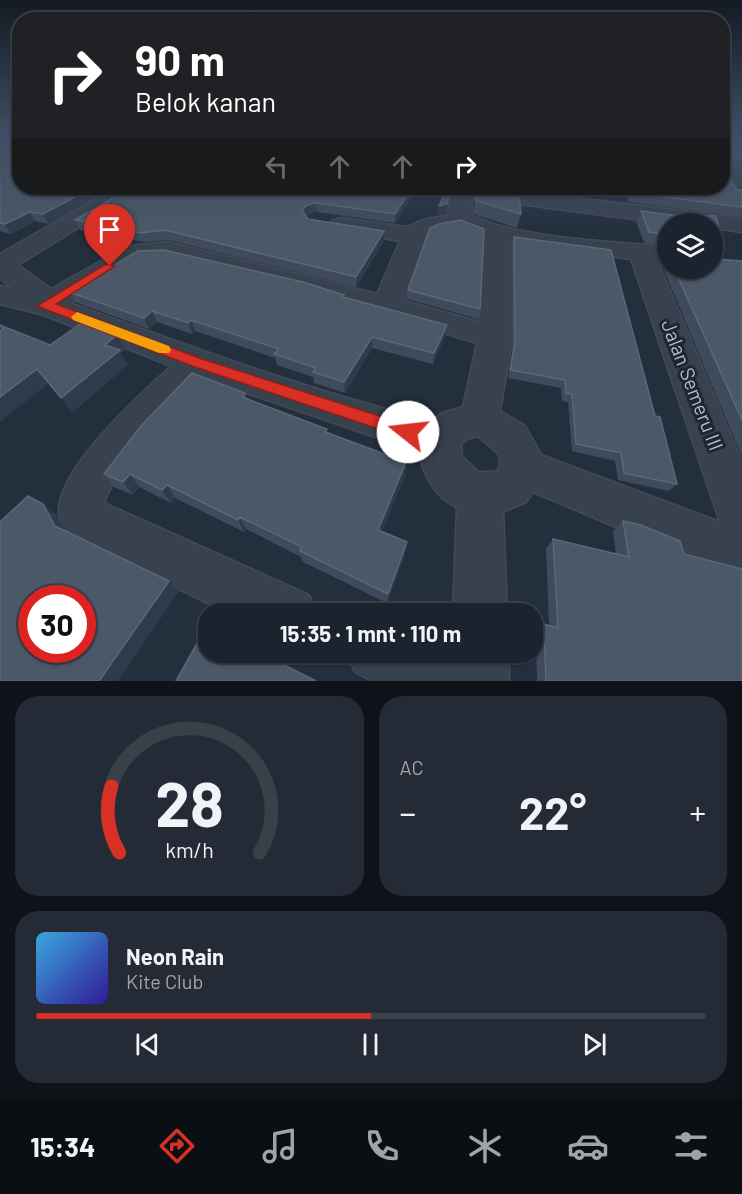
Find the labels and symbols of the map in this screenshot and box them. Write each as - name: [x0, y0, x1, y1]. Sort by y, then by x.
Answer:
- pin: [84, 204, 135, 266]
- street label: Jalan Semeru III: [657, 316, 729, 454]
- position arrow: [376, 400, 440, 464]
- speed limit sign: 30: [18, 585, 96, 663]

